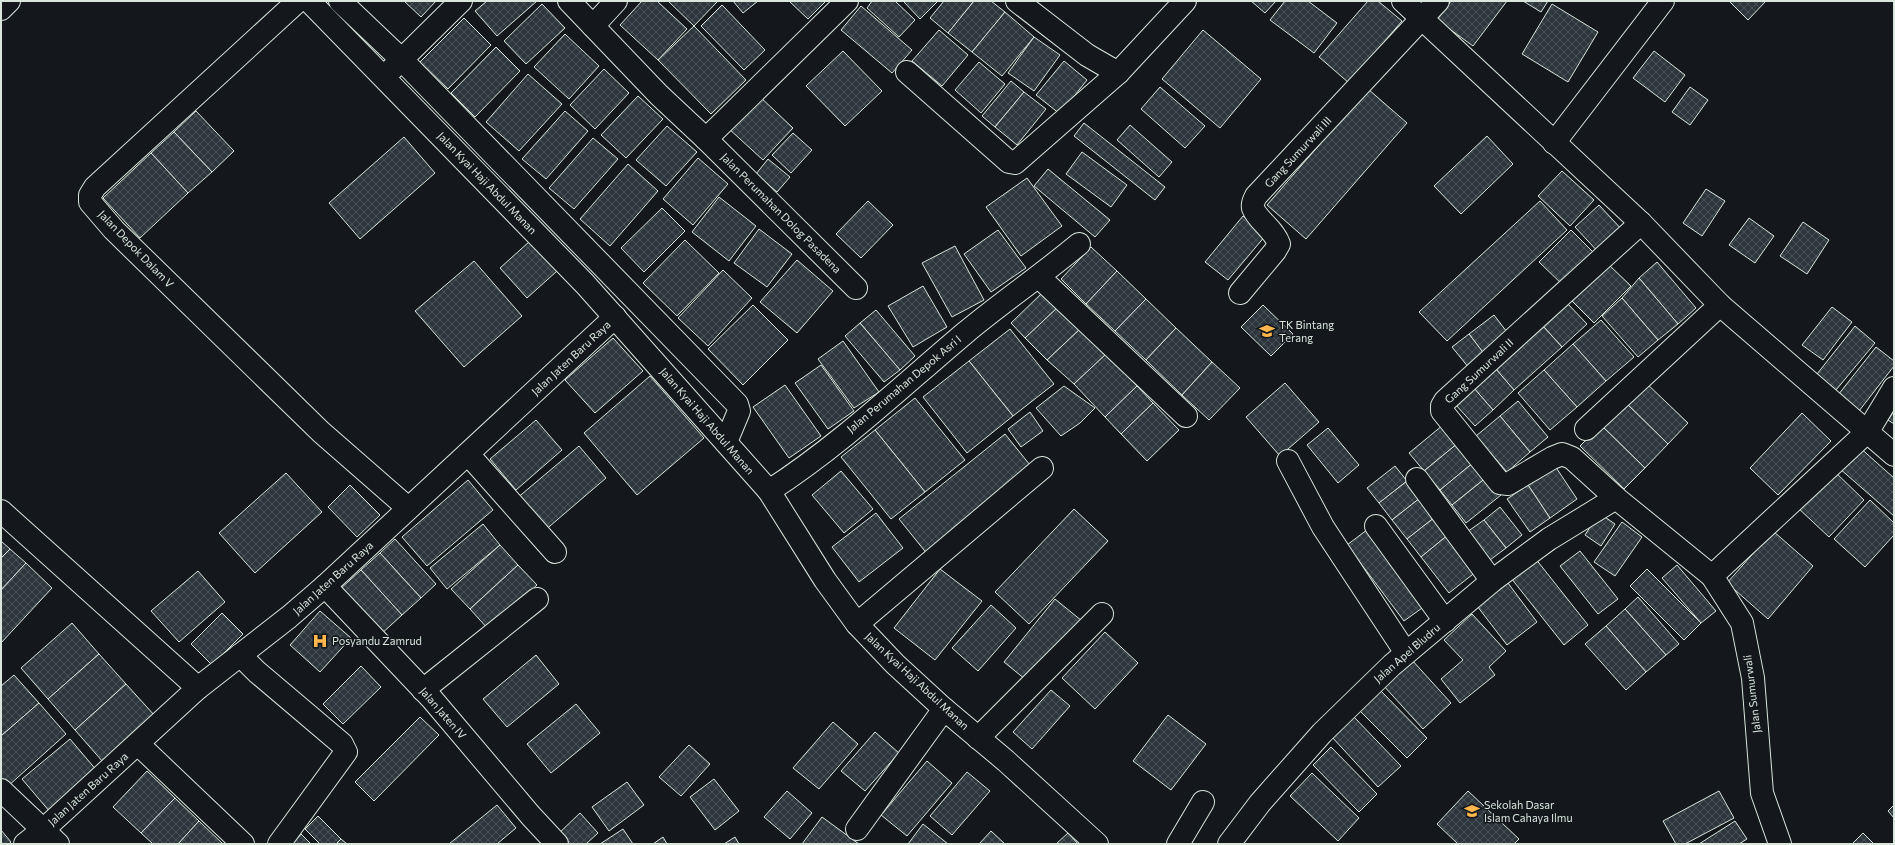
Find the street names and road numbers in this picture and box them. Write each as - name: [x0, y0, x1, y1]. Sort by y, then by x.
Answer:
- street label: Gang Sumurwali III: [1261, 113, 1334, 190]
- street label: Jalan Kyai Haji Abdul Manan: [434, 129, 540, 237]
- street label: Jalan Perumahan Dolog Pasadena: [718, 150, 844, 276]
- street label: Jalan Depok Dalam V: [95, 207, 177, 291]
- street label: Jalan Jaten Baru Raya: [528, 318, 614, 398]
- street label: Jalan Perumahan Depok Asri I: [844, 332, 964, 436]
- street label: Gang Sumurwali II: [1442, 335, 1516, 406]
- street label: Jalan Kyai Haji Abdul Manan: [657, 365, 757, 477]
- street label: Jalan Jaten Baru Raya: [290, 538, 376, 618]
- street label: Jalan Apel Bludru: [1371, 620, 1443, 686]
- street label: Jalan Kyai Haji Abdul Manan: [862, 629, 972, 733]
- street label: Jalan Sumurwali: [1740, 654, 1764, 734]
- street label: Jalan Jaten IV: [417, 684, 470, 742]
- street label: Jalan Jaten Baru Raya: [45, 749, 131, 829]

